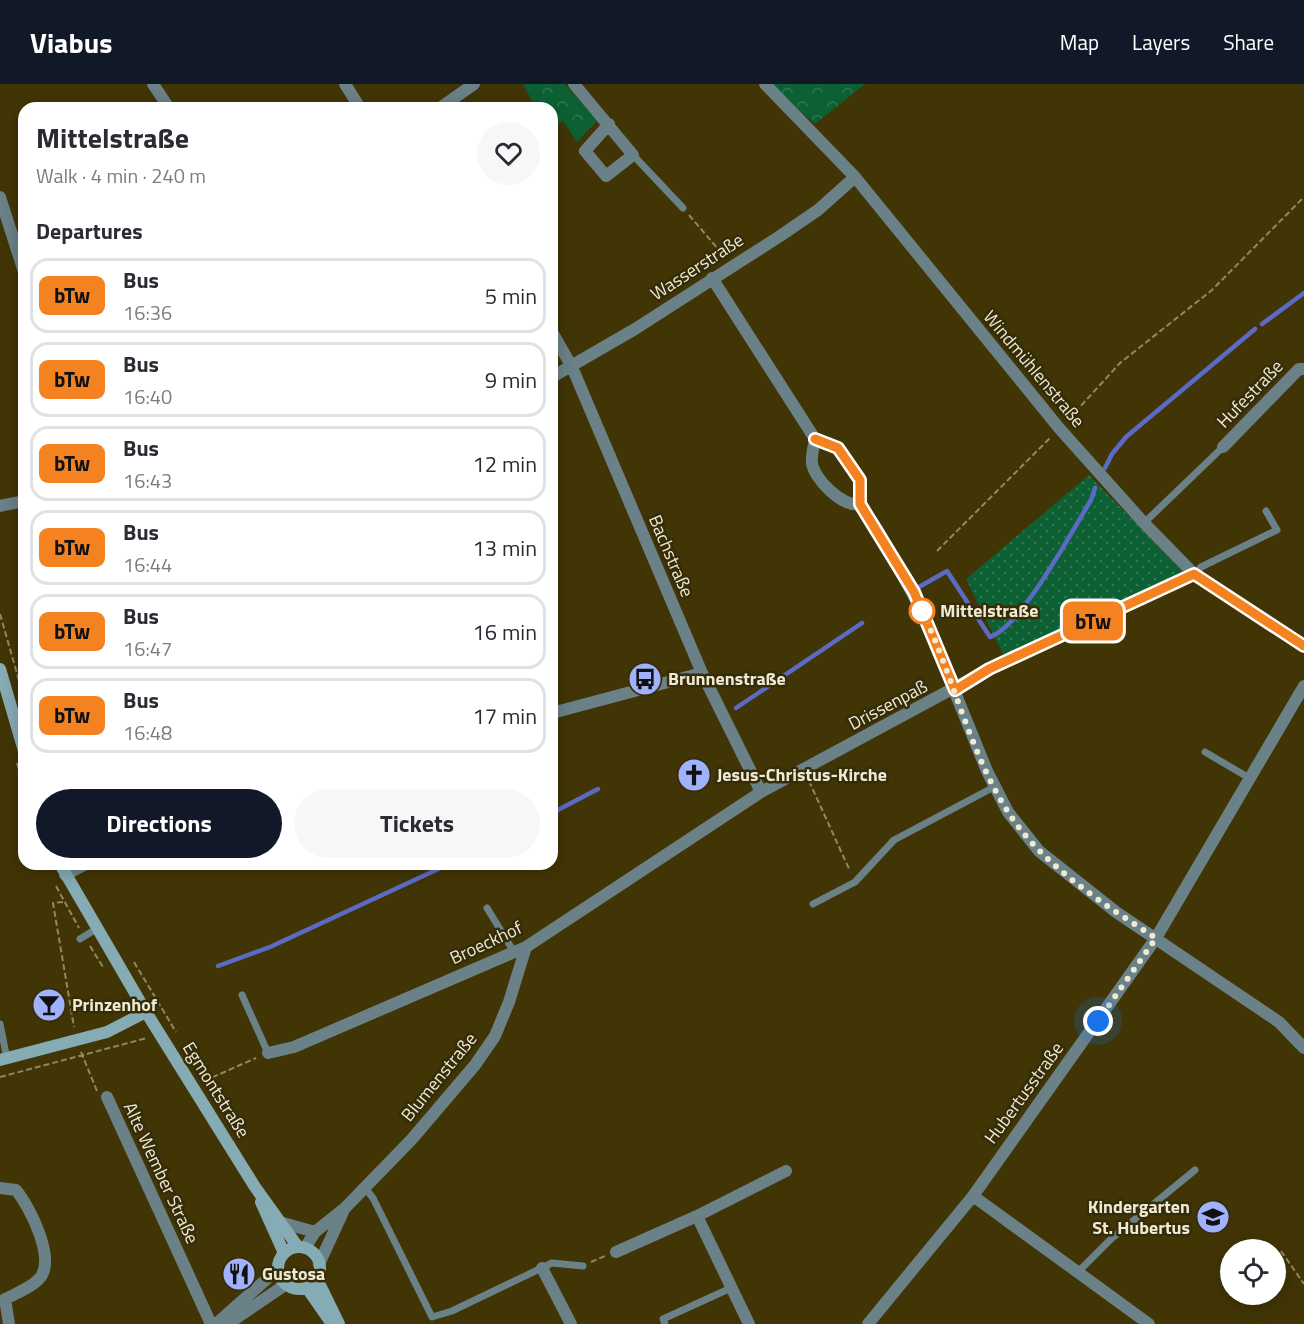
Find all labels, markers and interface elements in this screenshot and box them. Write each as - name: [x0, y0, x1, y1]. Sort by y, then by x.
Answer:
- text: Viabus: [30, 21, 112, 64]
- text: Map: [1060, 26, 1099, 58]
- text: Layers: [1132, 26, 1190, 58]
- text: Share: [1223, 26, 1274, 58]
- text: Mittelstraße: [36, 116, 189, 159]
- button: heart: [477, 122, 540, 185]
- text: Walk · 4 min · 240 m: [36, 160, 206, 191]
- text: Departures: [36, 214, 143, 248]
- street label: Wasserstraße: [645, 226, 749, 307]
- text: Bus: [123, 263, 159, 297]
- text: bTw: [54, 279, 90, 311]
- text: 5 min: [485, 279, 537, 313]
- text: 16:36: [123, 297, 172, 328]
- street label: Windmühlenstraße: [977, 304, 1092, 433]
- text: Bus: [123, 347, 159, 381]
- street label: Hufestraße: [1210, 353, 1289, 434]
- text: bTw: [54, 363, 90, 395]
- text: 9 min: [485, 363, 537, 397]
- text: 16:40: [123, 381, 172, 412]
- text: Bus: [123, 431, 159, 465]
- text: bTw: [54, 447, 90, 479]
- text: 12 min: [472, 447, 537, 481]
- text: 16:43: [123, 465, 172, 496]
- street label: Bachstraße: [642, 510, 701, 601]
- text: Bus: [123, 515, 159, 549]
- text: bTw: [54, 531, 90, 563]
- text: 13 min: [472, 531, 537, 565]
- text: 16:44: [123, 549, 172, 580]
- place label: Mittelstraße: [940, 597, 1038, 624]
- marker: Mittelstraße: [909, 598, 935, 624]
- text: Bus: [123, 599, 159, 633]
- line badge: bTw: [1058, 602, 1128, 640]
- text: bTw: [1075, 605, 1111, 637]
- text: bTw: [54, 615, 90, 647]
- text: 16 min: [472, 615, 537, 649]
- text: 16:47: [123, 633, 172, 664]
- bus stop icon: Brunnenstraße: [627, 661, 663, 697]
- place label: Brunnenstraße: [668, 665, 786, 692]
- street label: Drissenpaß: [843, 672, 932, 737]
- text: Bus: [123, 683, 159, 717]
- text: bTw: [54, 699, 90, 731]
- text: 17 min: [472, 699, 537, 733]
- text: 16:48: [123, 717, 172, 748]
- church icon: Jesus-Christus-Kirche: [676, 757, 712, 793]
- place label: Jesus-Christus-Kirche: [717, 761, 887, 788]
- button: Directions: [36, 789, 282, 858]
- button: Tickets: [294, 789, 540, 858]
- street label: Broeckhof: [445, 914, 527, 971]
- bar icon: Prinzenhof: [31, 987, 67, 1023]
- place label: Prinzenhof: [72, 991, 158, 1018]
- your location: [1083, 1006, 1113, 1036]
- street label: Blumenstraße: [394, 1026, 483, 1127]
- street label: Egmontstraße: [176, 1036, 257, 1143]
- street label: Hubertusstraße: [977, 1036, 1070, 1149]
- street label: Alte Wember Straße: [117, 1098, 206, 1248]
- place label: Kindergarten St. Hubertus: [1088, 1193, 1190, 1241]
- school or university icon: Kindergarten St. Hubertus: [1195, 1199, 1231, 1235]
- map controls: [1220, 1239, 1286, 1305]
- button: locate: [1220, 1239, 1286, 1305]
- restaurant icon: Gustosa: [221, 1256, 257, 1292]
- place label: Gustosa: [262, 1260, 325, 1287]

